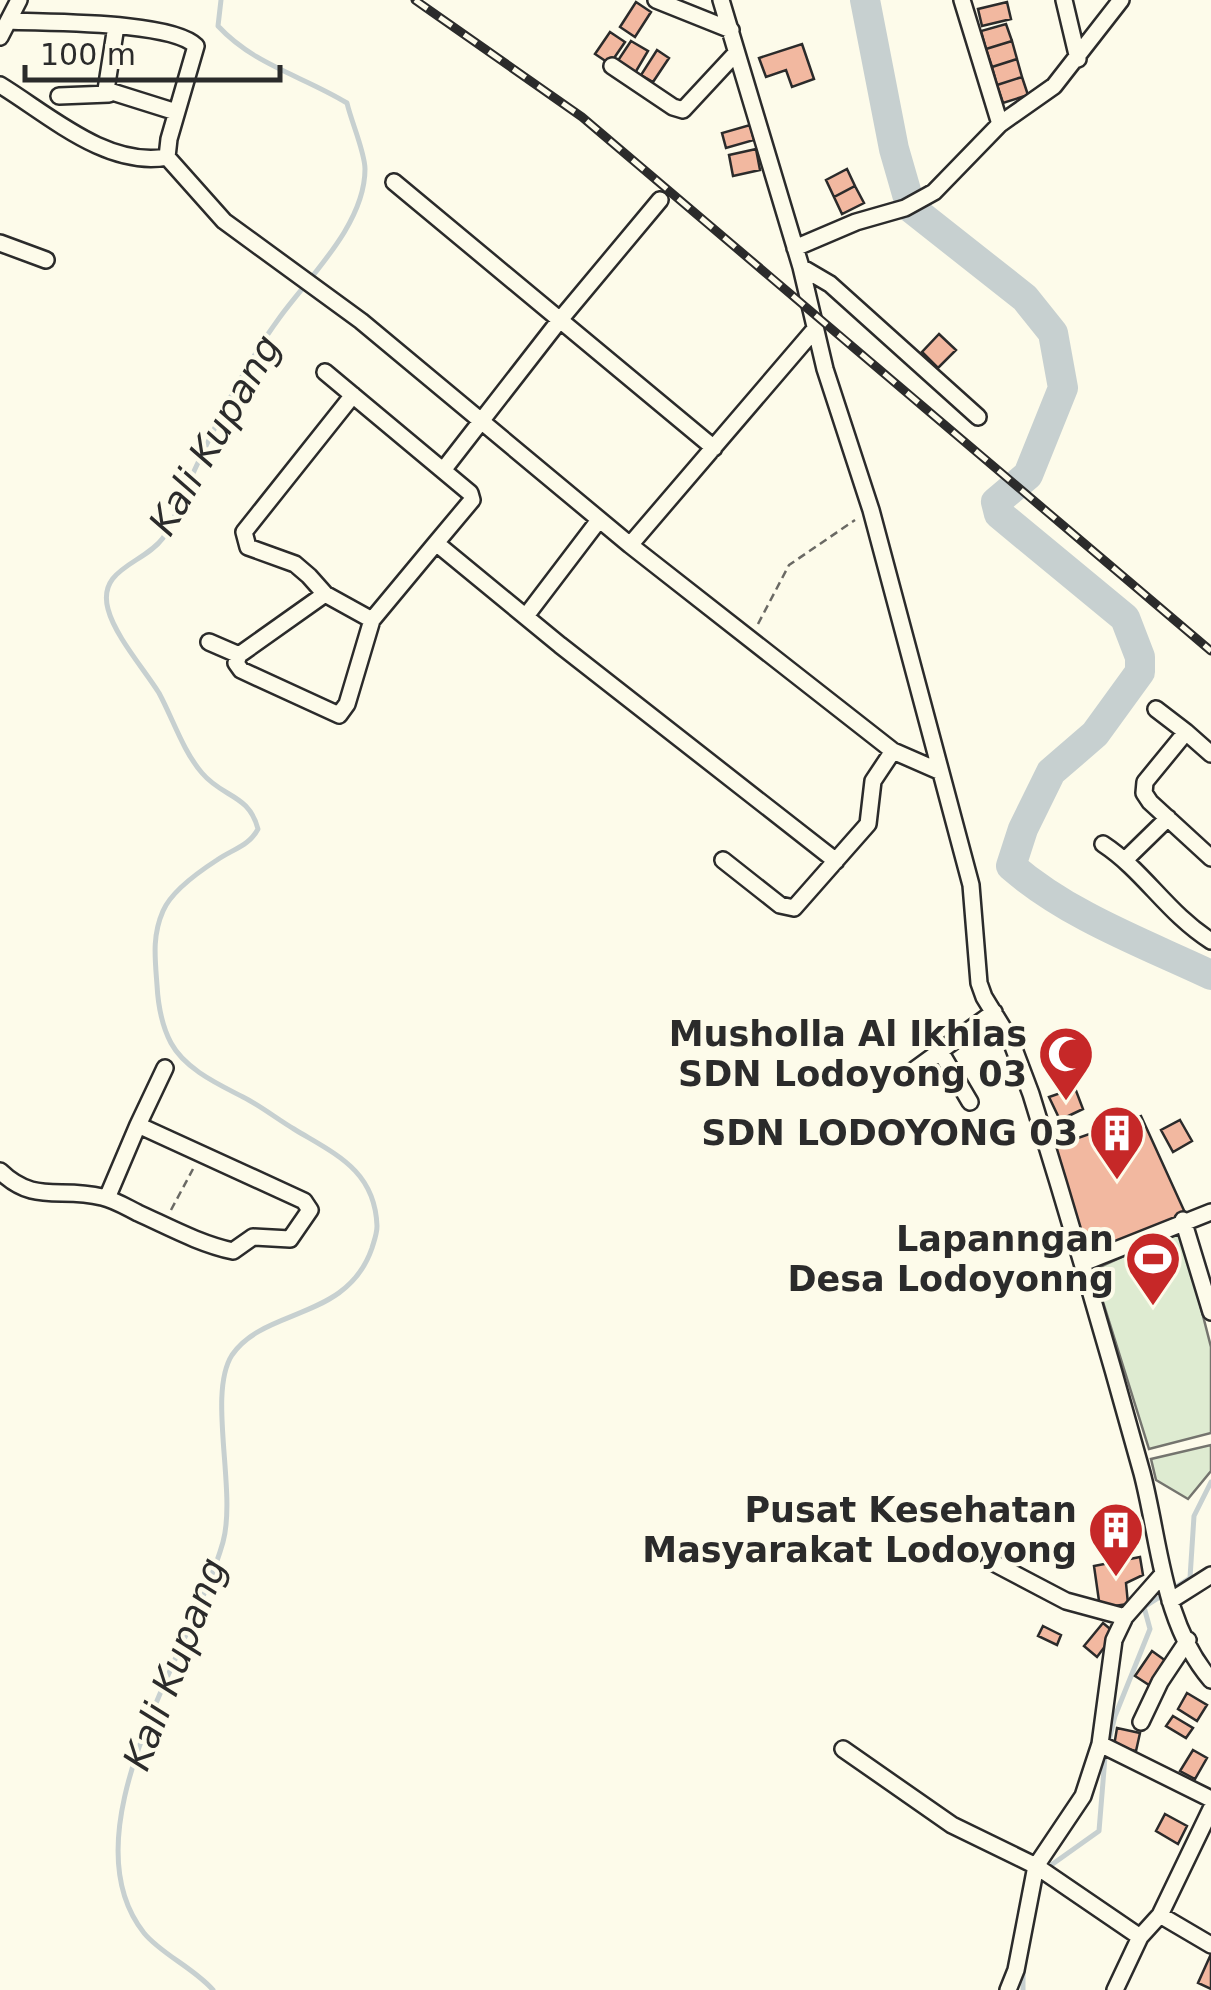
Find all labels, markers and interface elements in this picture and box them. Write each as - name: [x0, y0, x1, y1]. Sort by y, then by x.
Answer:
- scale bar: [25, 20, 280, 82]
- text: 100 m: [40, 37, 136, 72]
- water label: Kali Kupang: [140, 327, 290, 543]
- place label: Musholla Al Ikhlas SDN Lodoyong 03: [669, 1014, 1027, 1094]
- mosque icon: Musholla Al Ikhlas SDN Lodoyong 03: [1036, 1024, 1096, 1103]
- building icon: SDN LODOYONG 03: [1087, 1103, 1147, 1182]
- place label: SDN LODOYONG 03: [701, 1113, 1078, 1153]
- place label: Lapanngan Desa Lodoyonng: [787, 1219, 1114, 1299]
- sports icon: Lapanngan Desa Lodoyonng: [1123, 1229, 1183, 1308]
- place label: Pusat Kesehatan Masyarakat Lodoyong: [642, 1490, 1077, 1570]
- building icon: Pusat Kesehatan Masyarakat Lodoyong: [1086, 1500, 1146, 1579]
- water label: Kali Kupang: [114, 1552, 236, 1776]

